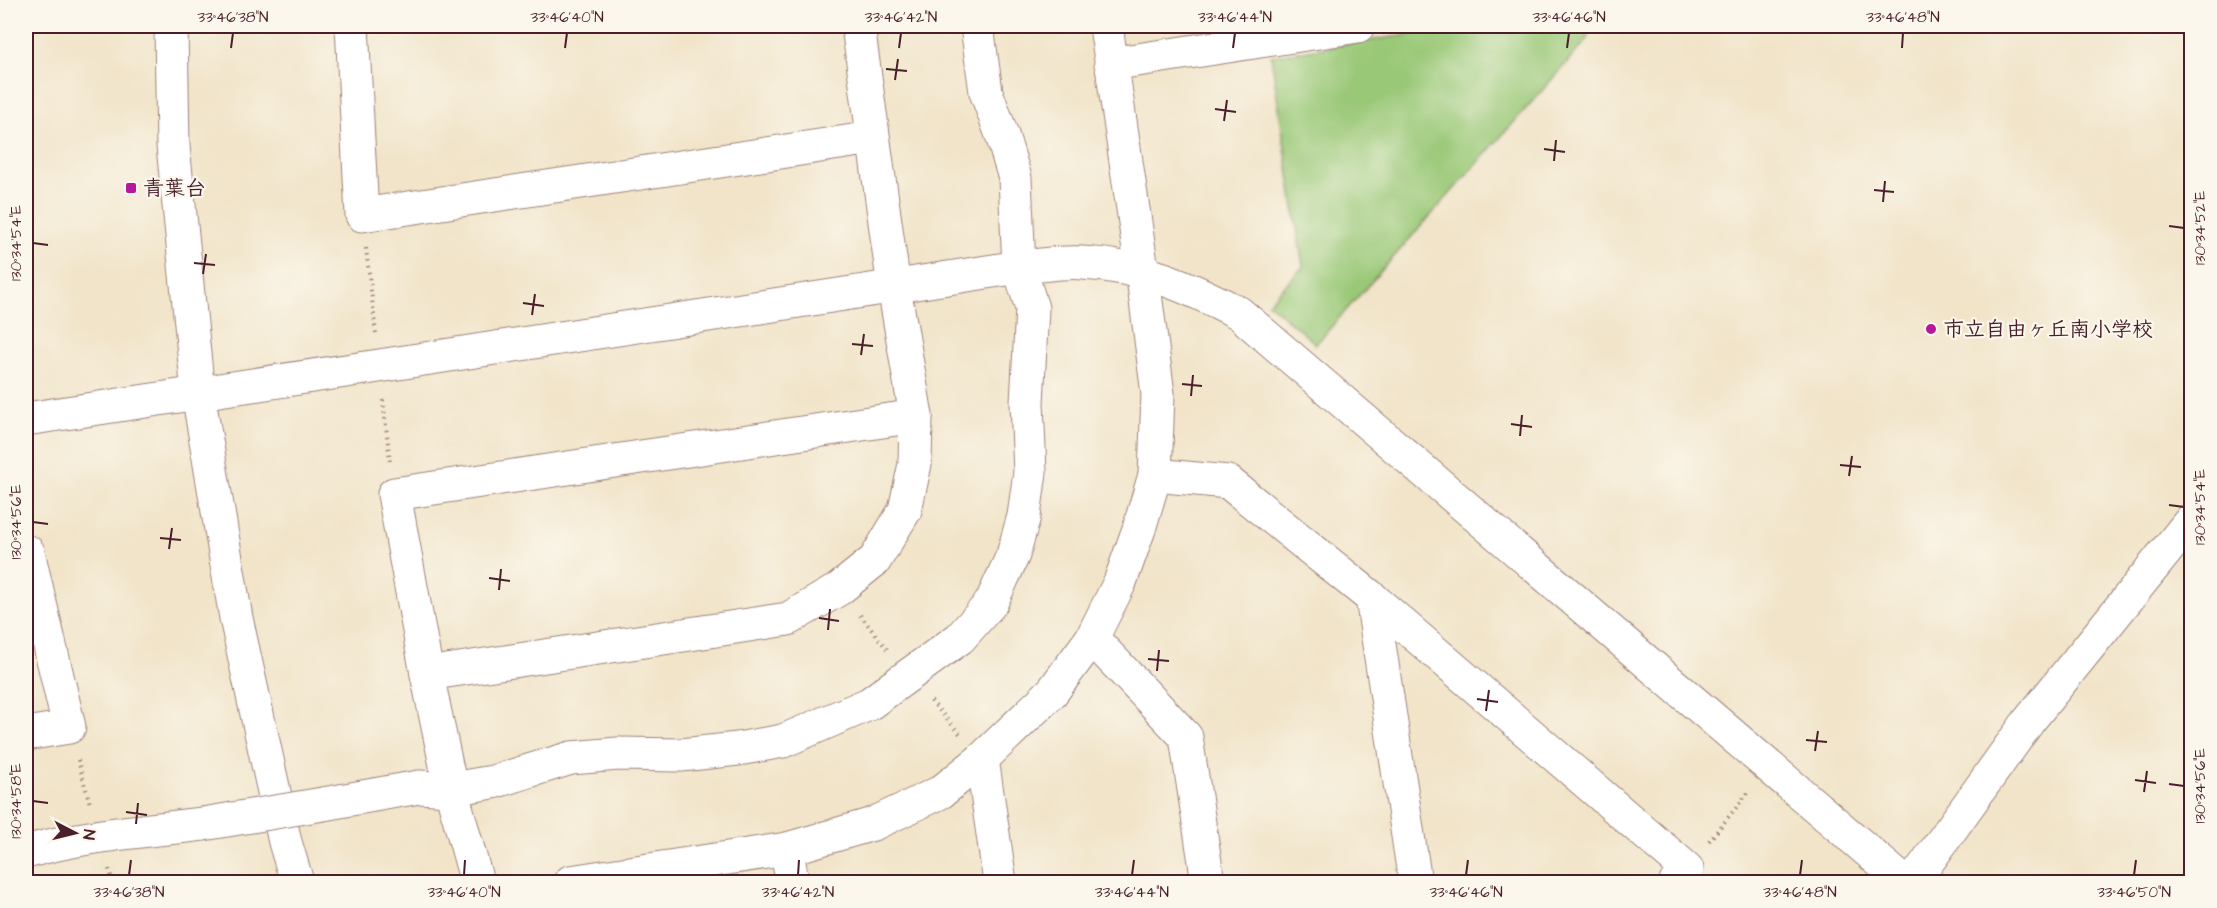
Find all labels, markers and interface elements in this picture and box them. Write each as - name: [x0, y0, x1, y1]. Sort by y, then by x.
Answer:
- text: 33°46'38"N: [198, 7, 268, 28]
- text: 33°46'40"N: [530, 7, 604, 28]
- text: 33°46'42"N: [865, 7, 937, 28]
- text: 33°46'44"N: [1198, 7, 1272, 28]
- text: 33°46'46"N: [1532, 7, 1606, 28]
- text: 33°46'48"N: [1866, 7, 1940, 28]
- place label: 青葉台: [143, 174, 206, 203]
- marker: 青葉台: [124, 181, 138, 195]
- text: 130°34'52"E: [2190, 191, 2211, 265]
- text: 130°34'54"E: [6, 205, 27, 281]
- place label: 市立自由ヶ丘南小学校: [1943, 315, 2153, 344]
- marker: 市立自由ヶ丘南小学校: [1924, 322, 1938, 336]
- text: 130°34'54"E: [2190, 469, 2211, 545]
- text: 130°34'56"E: [6, 484, 27, 560]
- text: 130°34'56"E: [2190, 748, 2211, 824]
- text: 130°34'58"E: [6, 763, 27, 839]
- north arrow: [45, 803, 105, 863]
- text: N: [77, 828, 100, 841]
- text: 33°46'38"N: [94, 882, 164, 903]
- text: 33°46'40"N: [427, 882, 501, 903]
- text: 33°46'42"N: [762, 882, 834, 903]
- text: 33°46'44"N: [1095, 882, 1169, 903]
- text: 33°46'46"N: [1429, 882, 1503, 903]
- text: 33°46'48"N: [1763, 882, 1837, 903]
- text: 33°46'50"N: [2097, 882, 2171, 903]

